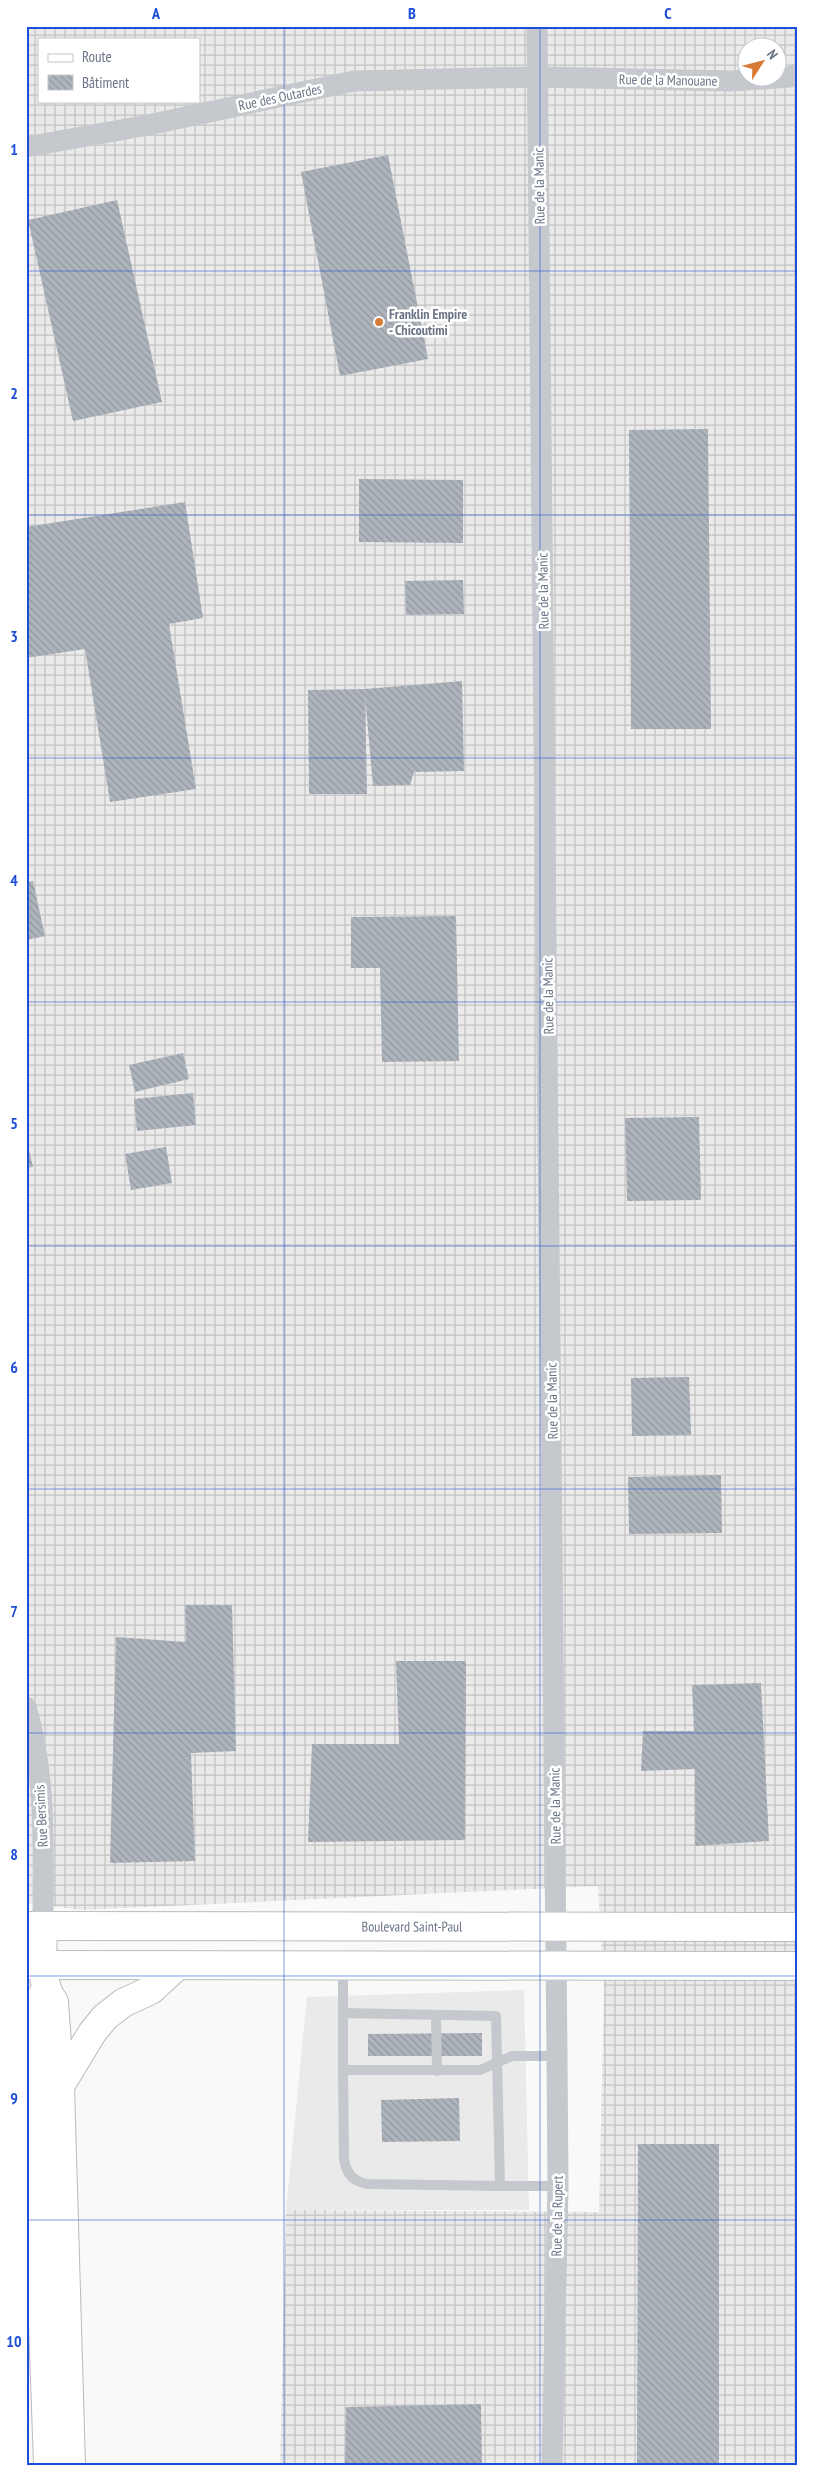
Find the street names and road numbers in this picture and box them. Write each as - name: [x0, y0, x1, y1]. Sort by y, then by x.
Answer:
- street label: Rue de la Manouane: [619, 70, 718, 90]
- street label: Rue des Outardes: [237, 79, 324, 115]
- street label: Rue de la Manic: [529, 147, 549, 225]
- street label: Rue de la Manic: [533, 552, 553, 630]
- street label: Rue de la Manic: [538, 957, 558, 1035]
- street label: Rue de la Manic: [542, 1362, 562, 1440]
- street label: Rue de la Manic: [545, 1767, 565, 1845]
- street label: Rue Bersimis: [30, 1784, 52, 1848]
- street label: Boulevard Saint-Paul: [362, 1917, 463, 1936]
- street label: Rue de la Rupert: [547, 2175, 567, 2257]

